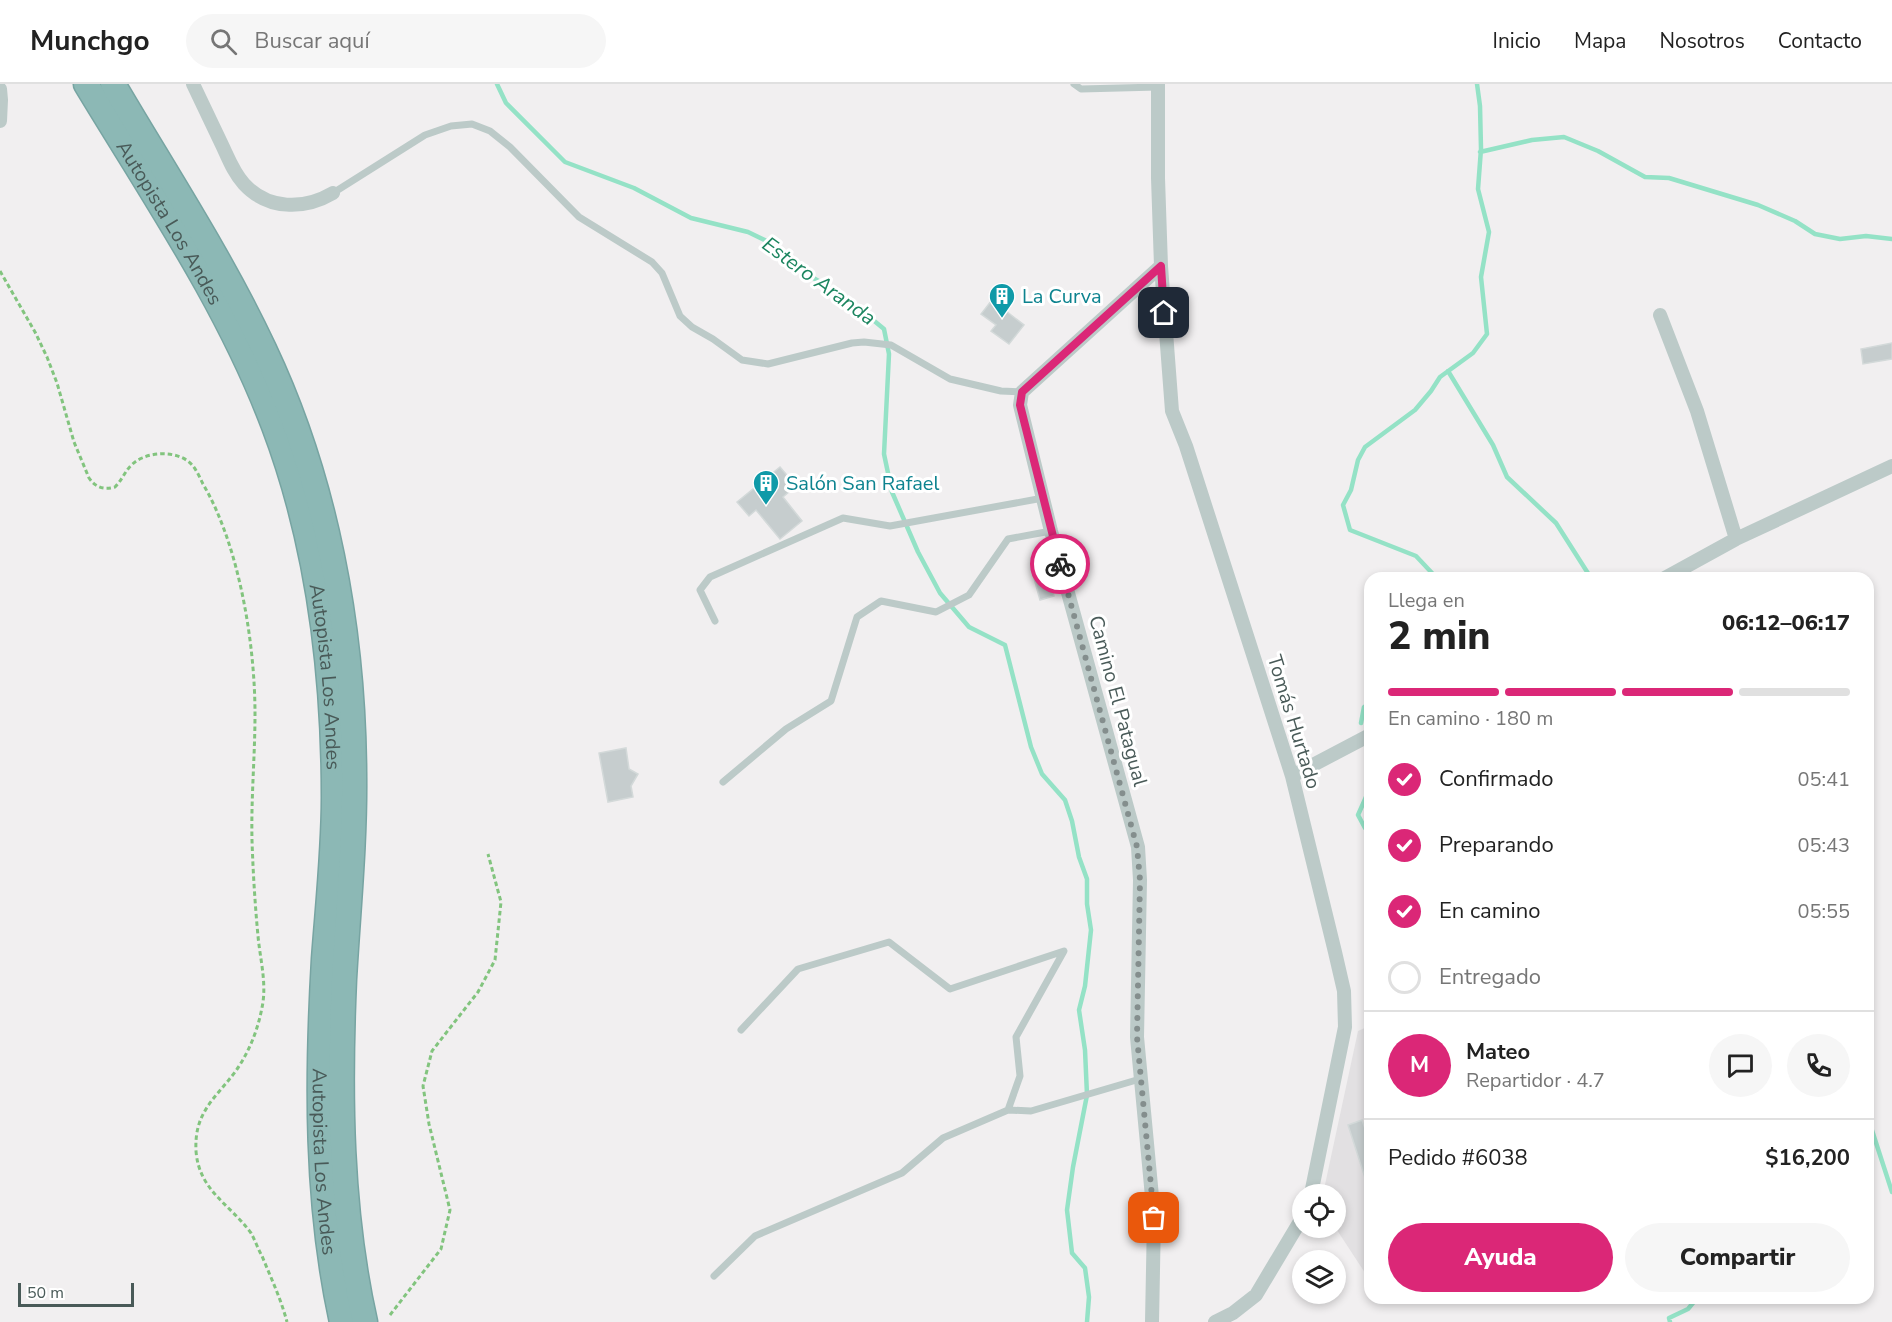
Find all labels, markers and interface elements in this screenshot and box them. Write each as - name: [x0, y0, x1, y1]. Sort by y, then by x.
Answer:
- search box: [186, 14, 606, 68]
- text: Munchgo: [30, 22, 150, 60]
- icon: search: [207, 25, 240, 58]
- text: Buscar aquí: [255, 26, 370, 56]
- text: Inicio: [1493, 27, 1541, 55]
- text: Mapa: [1574, 27, 1626, 55]
- text: Nosotros: [1659, 27, 1745, 55]
- text: Contacto: [1778, 27, 1862, 55]
- street label: Autopista Los Andes: [110, 135, 229, 310]
- water label: Estero Aranda: [757, 230, 881, 332]
- building icon: La Curva: [987, 281, 1017, 319]
- place label: La Curva: [1022, 283, 1102, 310]
- pin: [1138, 287, 1189, 338]
- icon: home: [1147, 296, 1180, 329]
- building icon: Salón San Rafael: [751, 468, 781, 506]
- place label: Salón San Rafael: [786, 470, 939, 497]
- courier: [1030, 534, 1090, 594]
- icon: bike: [1044, 548, 1077, 581]
- street label: Autopista Los Andes: [303, 582, 347, 770]
- text: Llega en: [1388, 587, 1465, 614]
- text: 06:12–06:17: [1722, 608, 1850, 638]
- text: 2 min: [1388, 610, 1491, 663]
- street label: Camino El Patagual: [1082, 613, 1154, 789]
- street label: Tomás Hurtado: [1261, 652, 1327, 792]
- text: En camino · 180 m: [1388, 705, 1553, 732]
- icon: check: [1388, 763, 1421, 796]
- text: Confirmado: [1439, 764, 1554, 794]
- text: 05:41: [1797, 766, 1850, 793]
- icon: check: [1388, 829, 1421, 862]
- text: Preparando: [1439, 830, 1554, 860]
- text: 05:43: [1797, 832, 1850, 859]
- icon: check: [1388, 895, 1421, 928]
- text: En camino: [1439, 896, 1540, 926]
- text: 05:55: [1797, 898, 1850, 925]
- text: Entregado: [1439, 962, 1541, 992]
- button: chat: [1709, 1034, 1772, 1097]
- button: phone: [1787, 1034, 1850, 1097]
- text: Mateo: [1466, 1037, 1530, 1067]
- text: M: [1410, 1050, 1429, 1080]
- text: Repartidor · 4.7: [1466, 1067, 1605, 1094]
- street label: Autopista Los Andes: [306, 1068, 343, 1257]
- text: Pedido #6038: [1388, 1143, 1528, 1173]
- text: $16,200: [1765, 1143, 1850, 1173]
- map controls: [1292, 1184, 1346, 1304]
- button: locate: [1292, 1184, 1346, 1238]
- pin: [1128, 1192, 1179, 1243]
- icon: bag: [1137, 1201, 1170, 1234]
- button: Ayuda: [1388, 1223, 1613, 1292]
- button: Compartir: [1625, 1223, 1850, 1292]
- button: layers: [1292, 1250, 1346, 1304]
- scale bar: [18, 1280, 134, 1308]
- text: 50 m: [27, 1282, 64, 1304]

